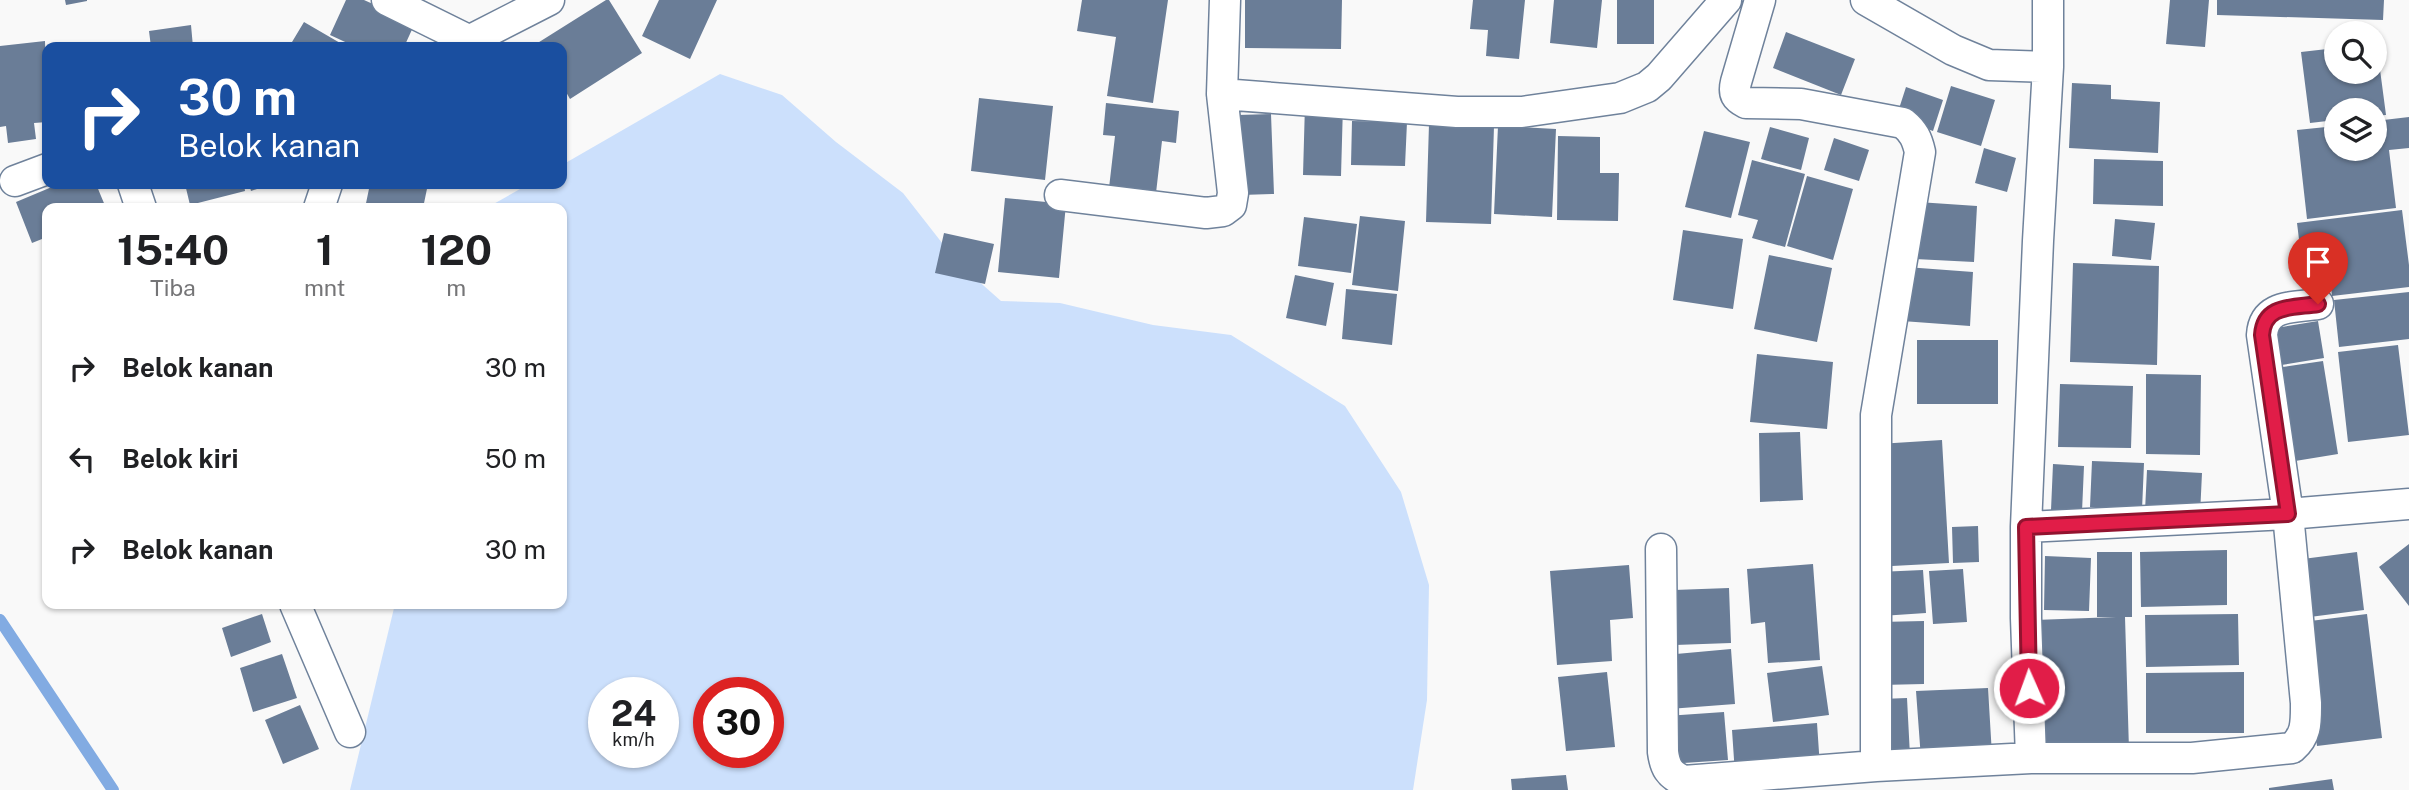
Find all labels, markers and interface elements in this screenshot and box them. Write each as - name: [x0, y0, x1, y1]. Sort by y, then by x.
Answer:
- map controls: [2324, 21, 2387, 161]
- button: search: [2324, 21, 2387, 84]
- text: 30 m: [178, 68, 297, 126]
- icon: right: [63, 70, 154, 161]
- button: layers: [2324, 98, 2387, 161]
- text: Belok kanan: [178, 127, 360, 164]
- text: 15:40: [117, 225, 229, 274]
- text: 1: [316, 225, 334, 274]
- text: 120: [420, 225, 492, 274]
- pin: [2288, 232, 2348, 304]
- icon: arrive: [2299, 243, 2337, 281]
- text: Tiba: [150, 274, 196, 301]
- text: mnt: [304, 274, 346, 301]
- text: m: [446, 274, 466, 301]
- icon: right: [63, 349, 101, 387]
- text: Belok kanan: [122, 352, 273, 383]
- text: 30 m: [485, 352, 546, 383]
- icon: left: [63, 440, 101, 478]
- text: Belok kiri: [122, 443, 238, 474]
- text: 50 m: [485, 443, 546, 474]
- icon: right: [63, 531, 101, 569]
- text: Belok kanan: [122, 534, 273, 565]
- text: 30 m: [485, 534, 546, 565]
- position arrow: [1992, 651, 2066, 725]
- speed limit sign: 30: [693, 677, 784, 768]
- text: 24: [611, 693, 656, 734]
- text: km/h: [612, 729, 655, 750]

